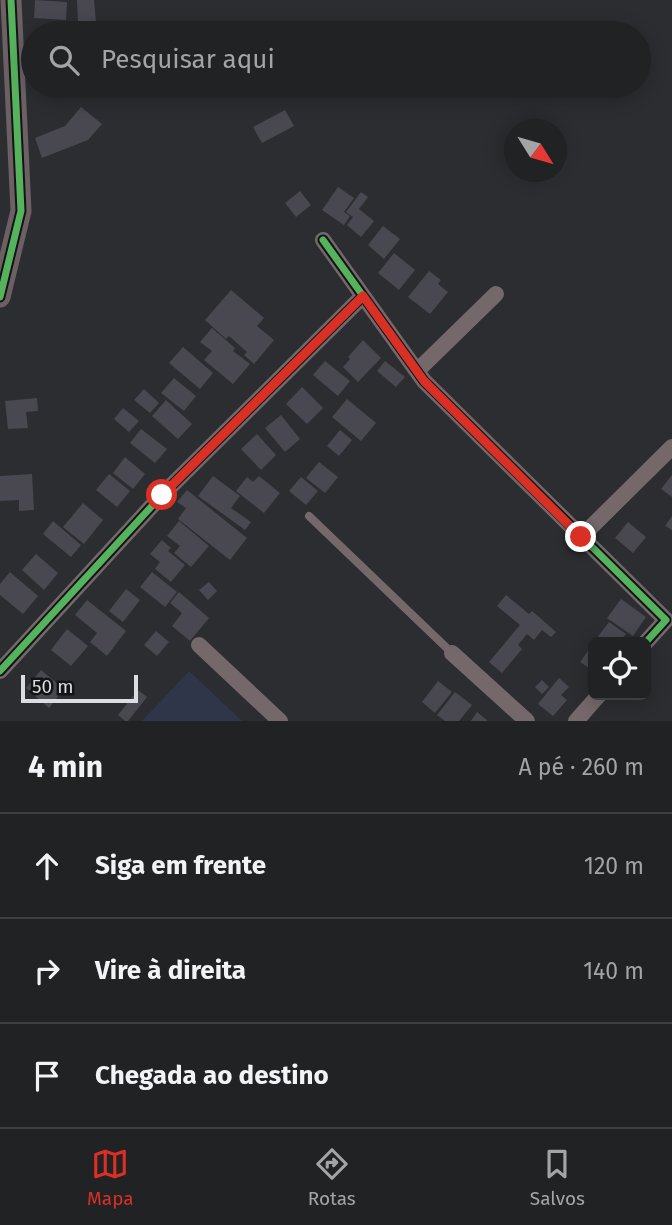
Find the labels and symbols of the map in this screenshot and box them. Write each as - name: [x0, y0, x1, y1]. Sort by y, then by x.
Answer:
- north arrow: [504, 119, 567, 182]
- route start: [146, 479, 177, 510]
- route end: [565, 521, 596, 552]
- scale bar: [21, 672, 138, 704]

